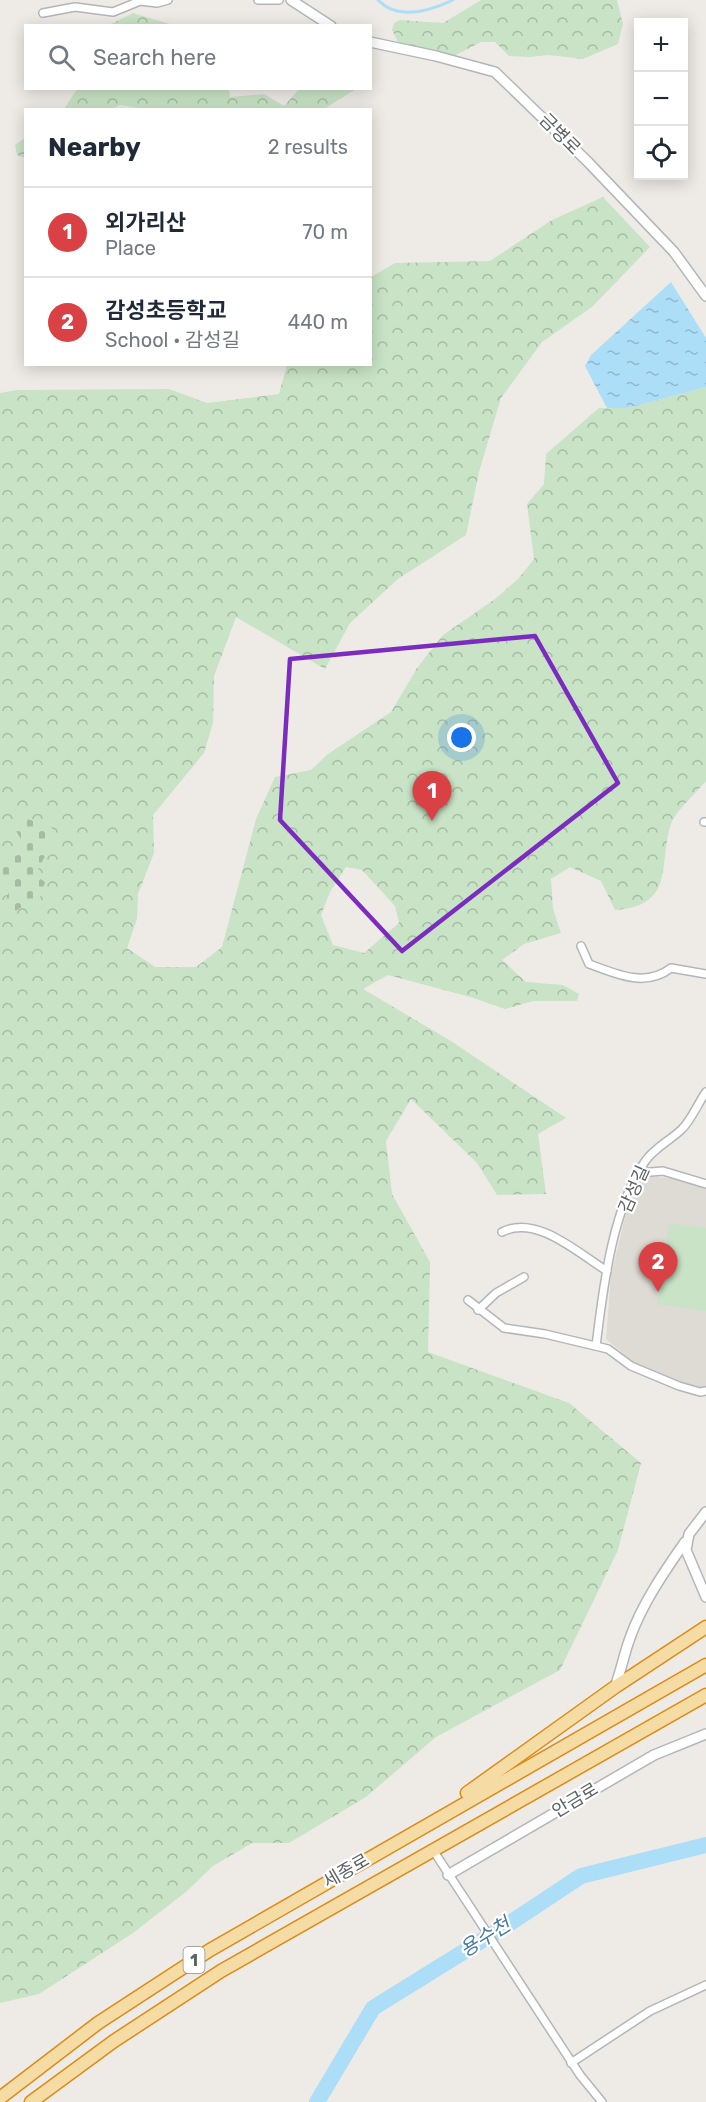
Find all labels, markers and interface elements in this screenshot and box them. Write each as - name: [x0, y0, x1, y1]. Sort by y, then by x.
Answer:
- map controls: [634, 18, 688, 180]
- button: +: [634, 18, 688, 72]
- search box: [24, 24, 372, 90]
- icon: search: [45, 41, 78, 74]
- text: Search here: [93, 44, 216, 71]
- button: −: [634, 72, 688, 126]
- street label: 금병로: [535, 109, 585, 159]
- button: locate: [634, 126, 688, 180]
- text: Nearby: [48, 132, 141, 163]
- text: 2 results: [268, 135, 348, 159]
- text: 외가리산: [105, 209, 186, 236]
- text: 1: [63, 220, 72, 244]
- text: 70 m: [302, 220, 348, 244]
- text: Place: [105, 236, 156, 260]
- text: 감성초등학교: [105, 297, 226, 324]
- text: 2: [61, 310, 74, 334]
- text: 440 m: [288, 310, 348, 334]
- text: School · 감성길: [105, 328, 240, 352]
- your location: [447, 723, 476, 752]
- pin: 1: [412, 772, 452, 821]
- street label: 감성길: [614, 1162, 654, 1216]
- pin: 2: [638, 1242, 678, 1292]
- street label: 안금로: [548, 1778, 602, 1822]
- street label: 세종로: [319, 1849, 373, 1893]
- water label: 용수천: [455, 1911, 517, 1962]
- road number: 1: [184, 1947, 204, 1973]

